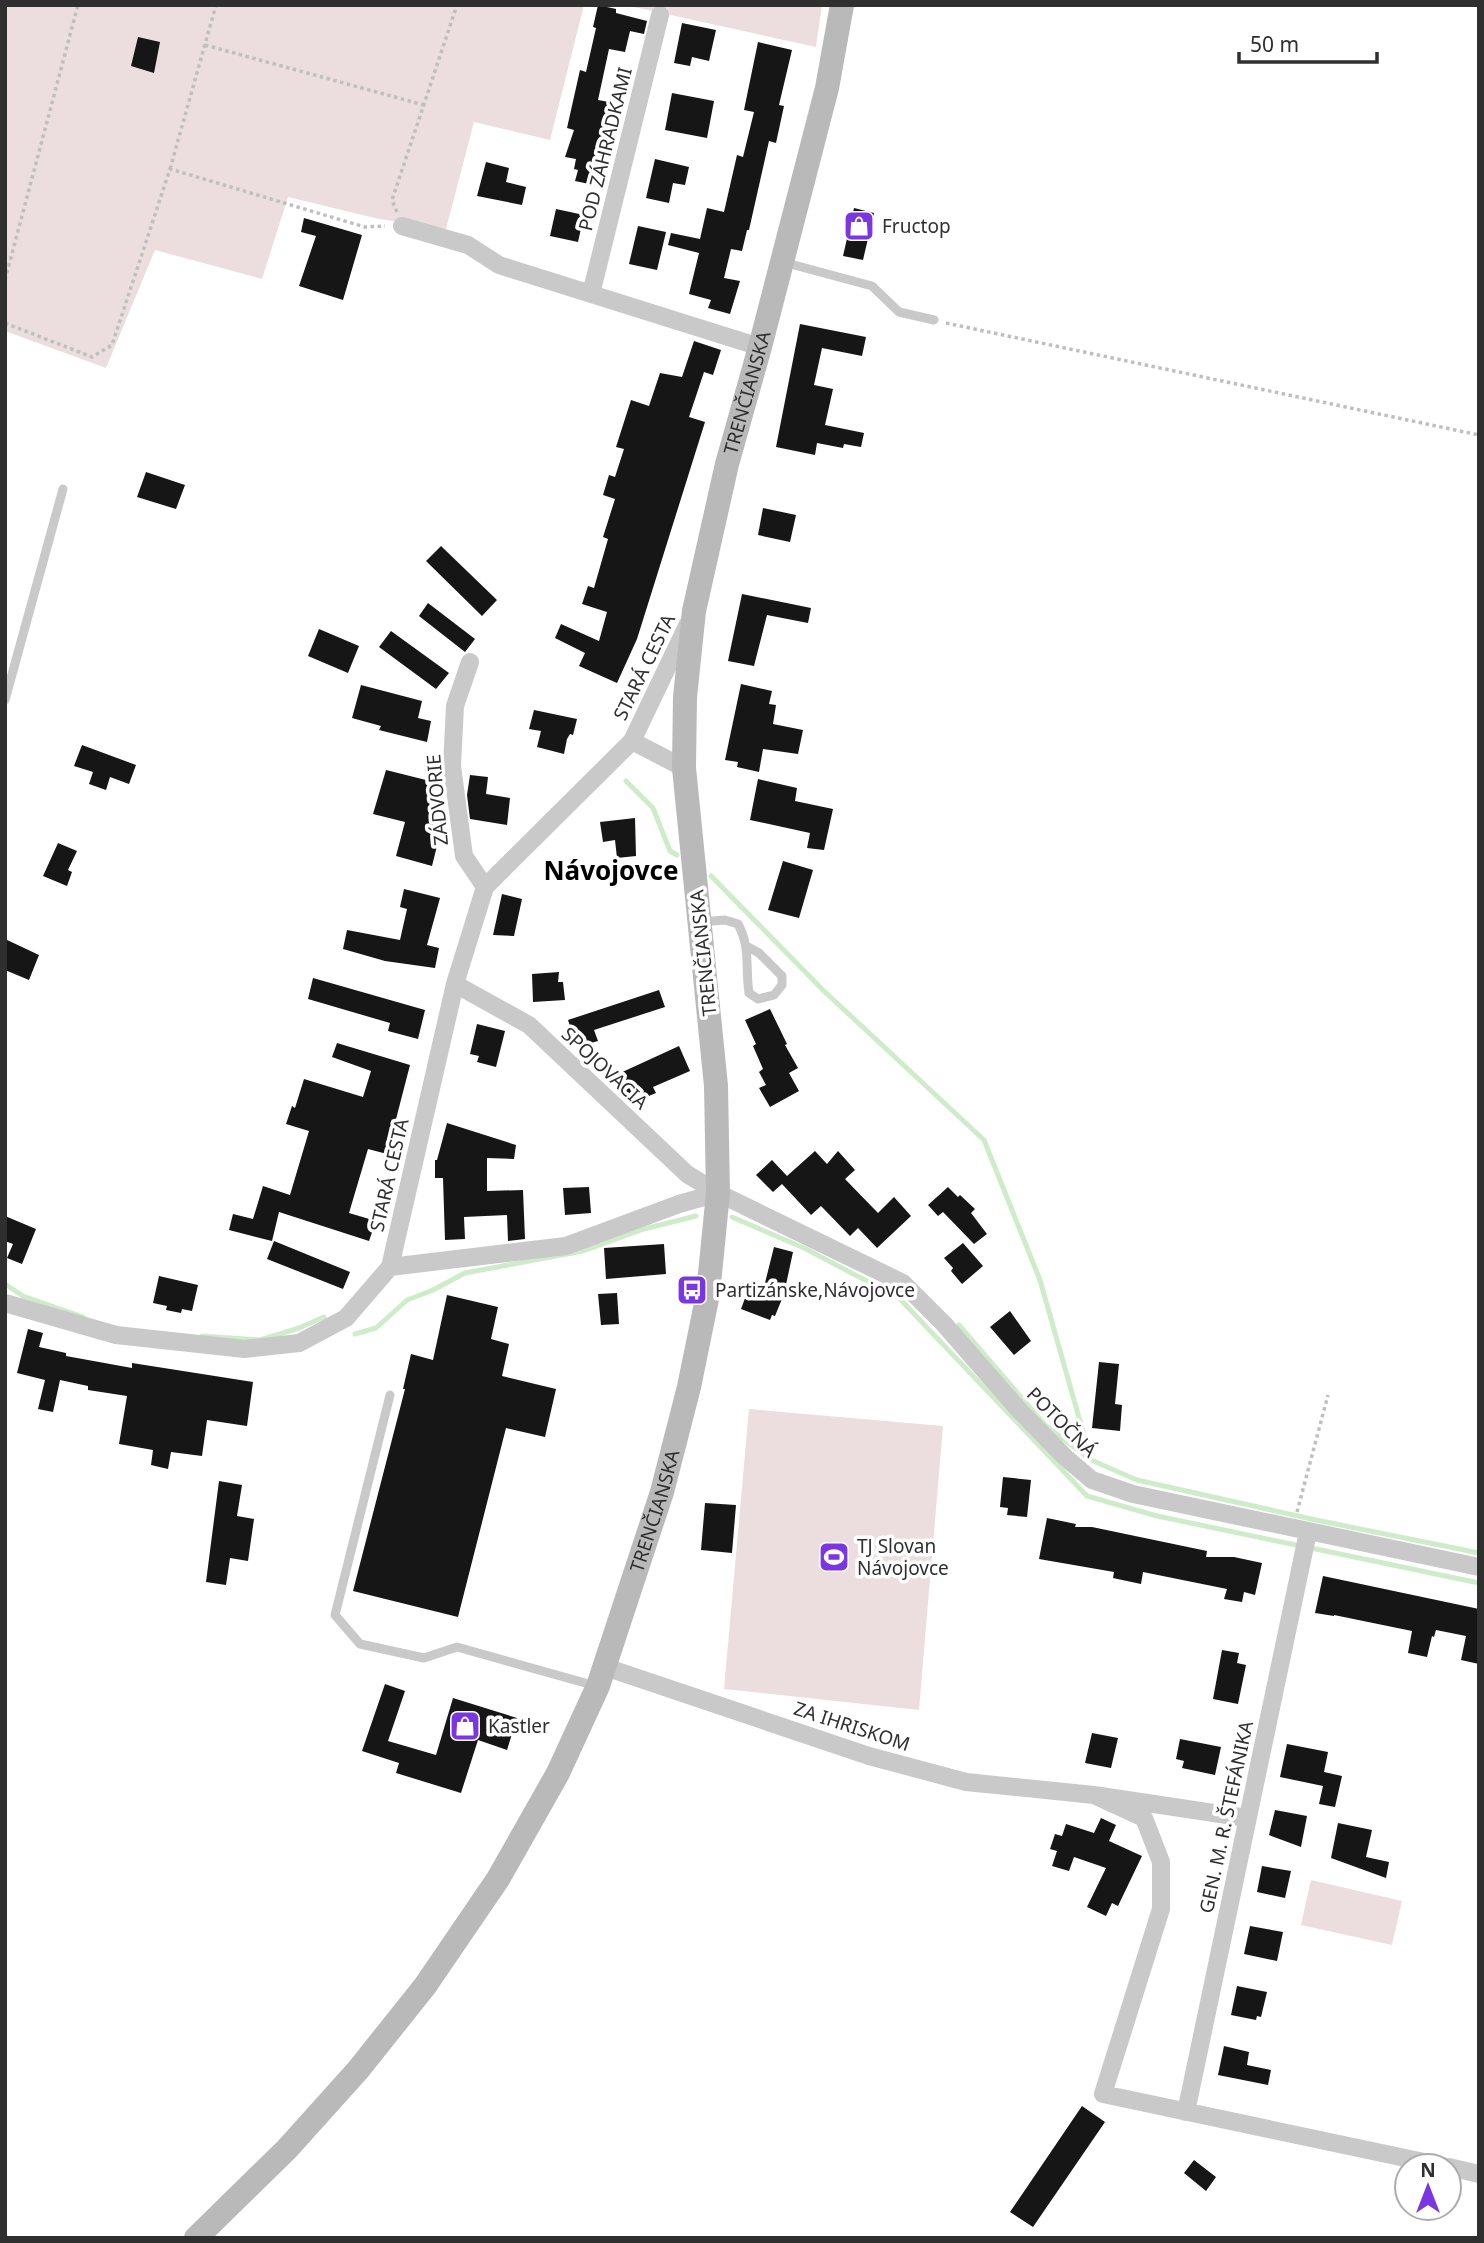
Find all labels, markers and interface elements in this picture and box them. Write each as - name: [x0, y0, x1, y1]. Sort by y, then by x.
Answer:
- scale bar: [1239, 21, 1377, 65]
- text: 50 m: [1250, 30, 1299, 58]
- street label: POD ZÁHRADKAMI: [572, 65, 638, 233]
- shop icon: Fructop: [842, 209, 876, 243]
- place label: Fructop: [882, 213, 951, 239]
- street label: TRENČIANSKA: [717, 327, 777, 457]
- street label: STARÁ CESTA: [607, 609, 681, 724]
- street label: ZÁDVORIE: [420, 753, 454, 847]
- district label: Návojovce: [543, 852, 679, 888]
- street label: TRENČIANSKA: [683, 888, 723, 1017]
- street label: SPOJOVACIA: [556, 1021, 655, 1115]
- street label: STARÁ CESTA: [363, 1115, 415, 1234]
- bus stop icon: Partizánske,Návojovce: [675, 1273, 709, 1307]
- place label: Partizánske,Návojovce: [715, 1277, 915, 1303]
- street label: POTOČNÁ: [1021, 1381, 1103, 1463]
- street label: TRENČIANSKA: [623, 1446, 686, 1576]
- place label: TJ Slovan Návojovce: [857, 1533, 949, 1581]
- sports icon: TJ Slovan Návojovce: [817, 1540, 851, 1574]
- street label: ZA IHRISKOM: [791, 1695, 913, 1757]
- shop icon: Kastler: [448, 1709, 482, 1743]
- place label: Kastler: [488, 1713, 550, 1739]
- street label: GEN. M. R. ŠTEFÁNIKA: [1193, 1718, 1259, 1916]
- north arrow: [1393, 2152, 1463, 2222]
- text: N: [1420, 2157, 1436, 2183]

